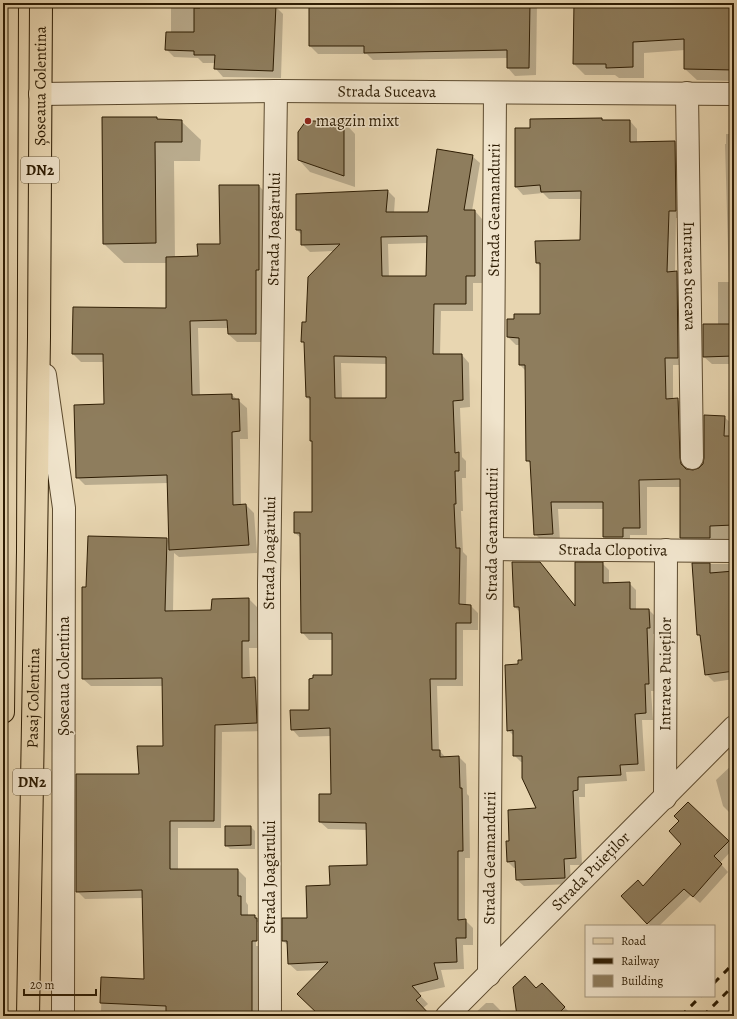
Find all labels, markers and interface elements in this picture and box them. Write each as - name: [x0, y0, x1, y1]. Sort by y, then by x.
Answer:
- street label: Șoseaua Colentina: [29, 25, 52, 146]
- street label: Strada Suceava: [338, 80, 437, 103]
- place label: magzin mixt: [316, 110, 399, 132]
- marker: magzin mixt: [303, 116, 313, 126]
- street label: Strada Geamandurii: [483, 143, 506, 277]
- road number: DN2: [21, 157, 59, 183]
- street label: Strada Joagărului: [262, 172, 286, 286]
- street label: Intrarea Suceava: [678, 221, 701, 331]
- street label: Strada Geamandurii: [481, 467, 503, 601]
- street label: Strada Joagărului: [258, 496, 281, 610]
- street label: Strada Clopotiva: [558, 539, 668, 561]
- street label: Șoseaua Colentina: [53, 615, 75, 736]
- street label: Intrarea Puieților: [654, 617, 677, 731]
- street label: Pasaj Colentina: [22, 647, 45, 749]
- road number: DN2: [13, 769, 51, 795]
- street label: Strada Geamandurii: [478, 791, 501, 925]
- street label: Strada Joagărului: [259, 820, 281, 934]
- street label: Strada Puieților: [547, 827, 635, 916]
- legend: [585, 925, 715, 997]
- text: Road: [621, 933, 647, 949]
- text: Railway: [621, 953, 660, 969]
- scale bar: [24, 971, 96, 997]
- text: Building: [621, 973, 663, 989]
- text: 20 m: [30, 977, 54, 993]

